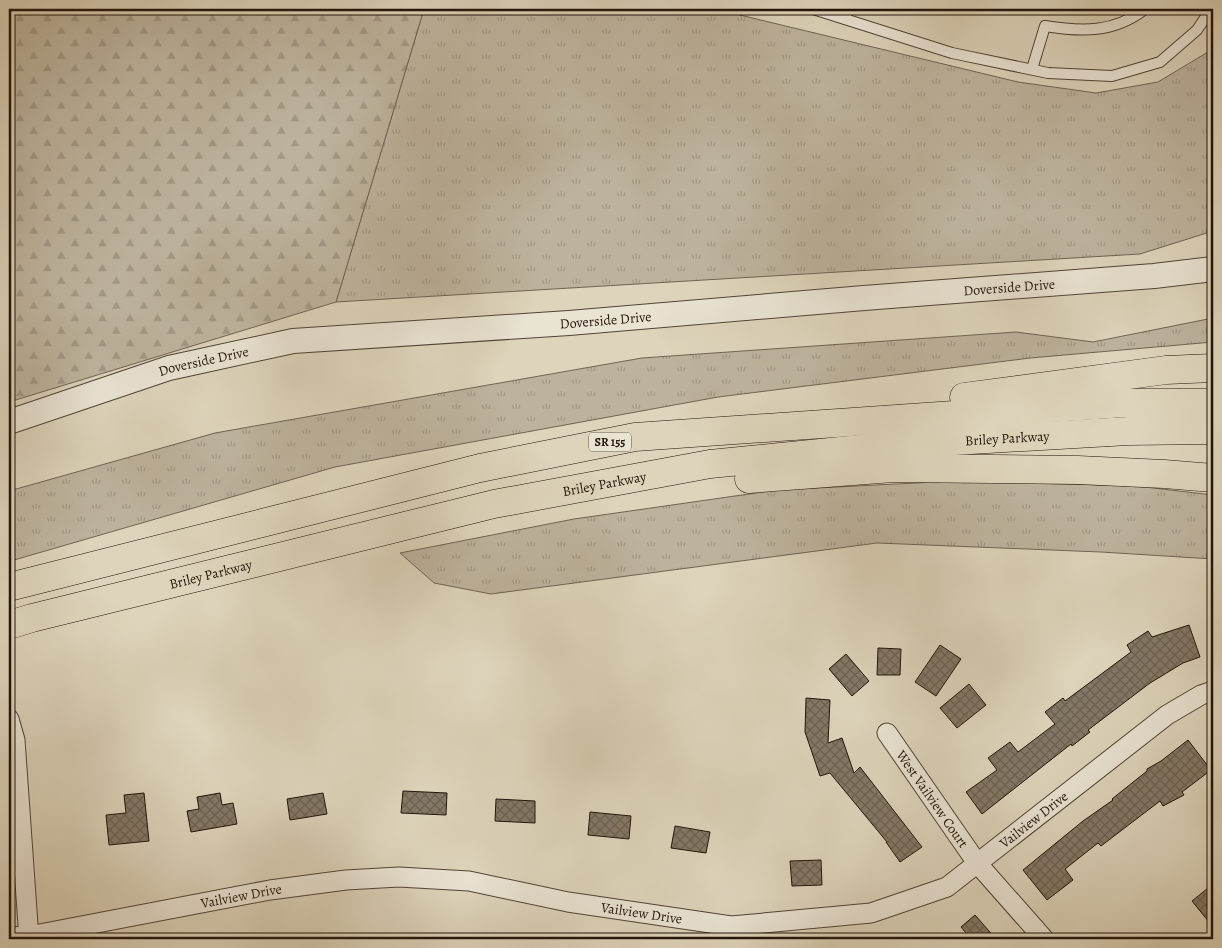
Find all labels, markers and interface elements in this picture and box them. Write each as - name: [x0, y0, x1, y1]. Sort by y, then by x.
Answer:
- street label: Doverside Drive: [963, 275, 1056, 300]
- street label: Doverside Drive: [559, 307, 652, 334]
- street label: Doverside Drive: [156, 342, 250, 381]
- street label: Briley Parkway: [964, 426, 1051, 450]
- road number: SR 155: [589, 432, 631, 452]
- street label: Briley Parkway: [561, 467, 648, 501]
- street label: Briley Parkway: [167, 555, 255, 594]
- street label: West Vailview Court: [891, 746, 973, 852]
- street label: Vailview Drive: [995, 787, 1072, 853]
- street label: Vailview Drive: [198, 880, 283, 913]
- street label: Vailview Drive: [599, 898, 684, 929]

